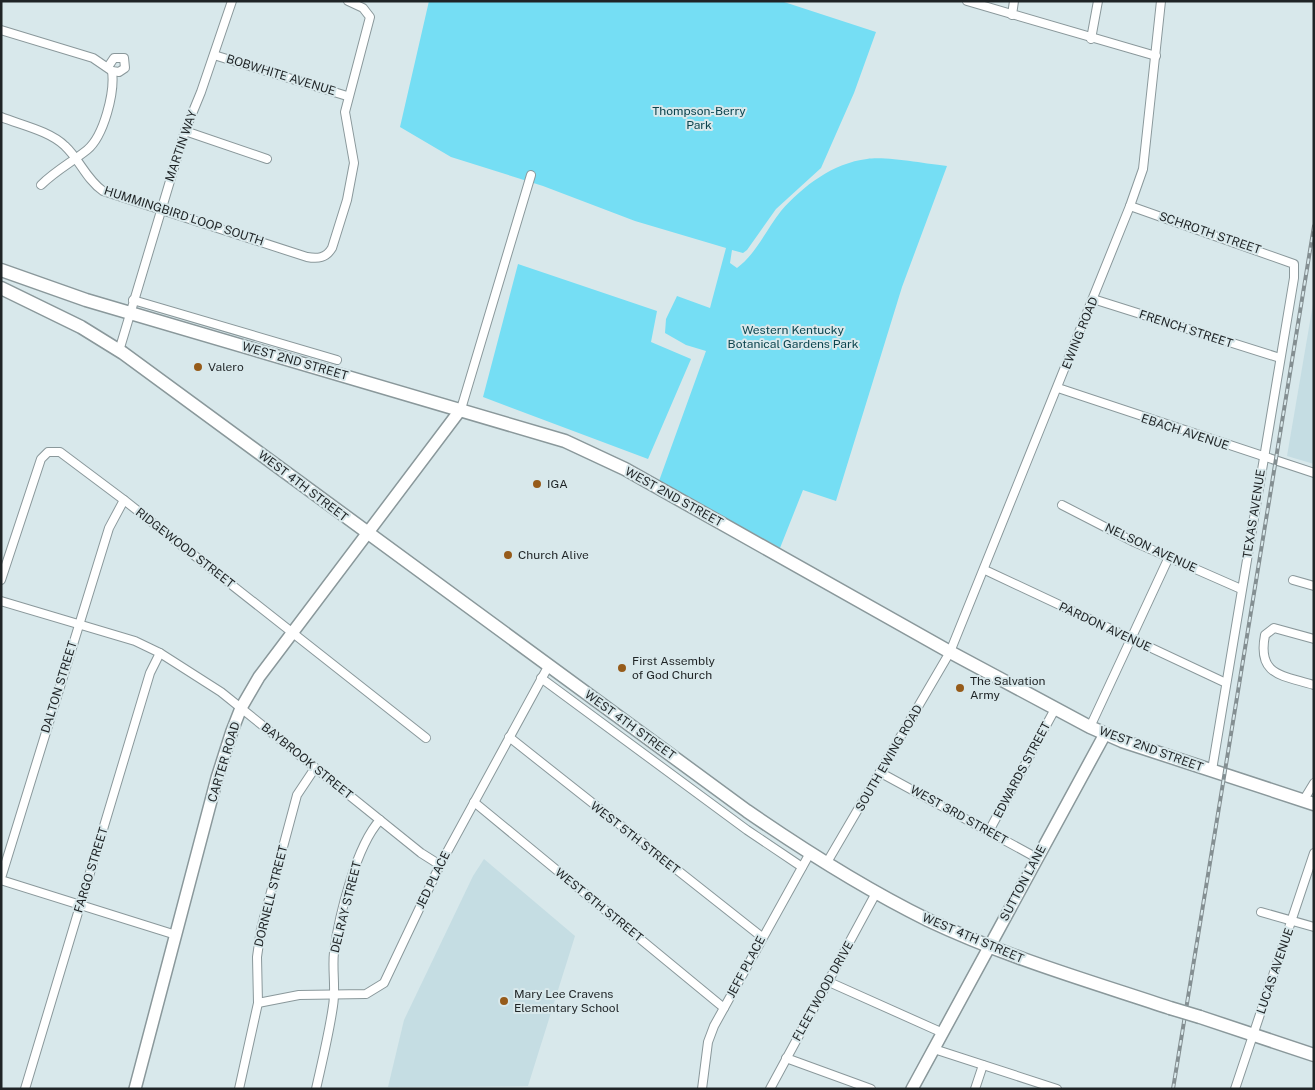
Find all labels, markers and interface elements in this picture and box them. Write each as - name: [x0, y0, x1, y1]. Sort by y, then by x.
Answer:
- street label: BOBWHITE AVENUE: [225, 52, 337, 98]
- park label: Thompson-Berry Park: [652, 104, 746, 132]
- street label: MARTIN WAY: [162, 108, 200, 183]
- street label: HUMMINGBIRD LOOP SOUTH: [102, 184, 266, 248]
- street label: SCHROTH STREET: [1157, 209, 1263, 257]
- street label: EWING ROAD: [1059, 295, 1101, 371]
- street label: FRENCH STREET: [1137, 307, 1235, 351]
- park label: Western Kentucky Botanical Gardens Park: [728, 323, 859, 351]
- street label: WEST 2ND STREET: [240, 339, 350, 383]
- place label: Valero: [208, 360, 244, 374]
- marker: Valero: [192, 361, 204, 373]
- street label: EBACH AVENUE: [1139, 411, 1231, 453]
- street label: WEST 4TH STREET: [255, 448, 351, 524]
- street label: WEST 2ND STREET: [623, 464, 725, 530]
- street label: TEXAS AVENUE: [1240, 468, 1268, 560]
- place label: IGA: [547, 477, 568, 491]
- marker: IGA: [531, 478, 543, 490]
- street label: RIDGEWOOD STREET: [133, 505, 237, 591]
- street label: NELSON AVENUE: [1103, 521, 1199, 575]
- place label: Church Alive: [518, 548, 589, 562]
- marker: Church Alive: [502, 549, 514, 561]
- street label: PARDON AVENUE: [1057, 599, 1153, 655]
- street label: DALTON STREET: [38, 639, 80, 735]
- place label: First Assembly of God Church: [632, 654, 716, 682]
- marker: First Assembly of God Church: [616, 662, 628, 674]
- place label: The Salvation Army: [970, 674, 1045, 702]
- marker: The Salvation Army: [954, 682, 966, 694]
- street label: WEST 4TH STREET: [582, 687, 678, 763]
- street label: SOUTH EWING ROAD: [853, 702, 925, 814]
- street label: CARTER ROAD: [205, 720, 243, 804]
- street label: BAYBROOK STREET: [259, 720, 355, 802]
- street label: EDWARDS STREET: [991, 720, 1053, 820]
- street label: WEST 2ND STREET: [1097, 724, 1205, 774]
- street label: WEST 3RD STREET: [908, 782, 1010, 848]
- street label: WEST 5TH STREET: [588, 799, 682, 877]
- street label: FARGO STREET: [71, 826, 111, 914]
- street label: SUTTON LANE: [997, 843, 1049, 923]
- street label: DORNELL STREET: [252, 844, 290, 948]
- street label: JED PLACE: [413, 849, 453, 911]
- street label: DELRAY STREET: [328, 860, 364, 954]
- street label: WEST 6TH STREET: [552, 865, 646, 945]
- street label: WEST 4TH STREET: [920, 910, 1026, 966]
- street label: LUCAS AVENUE: [1254, 926, 1296, 1016]
- street label: JEFF PLACE: [724, 934, 768, 1000]
- street label: FLEETWOOD DRIVE: [790, 939, 856, 1043]
- place label: Mary Lee Cravens Elementary School: [514, 987, 620, 1015]
- marker: Mary Lee Cravens Elementary School: [498, 995, 510, 1007]

